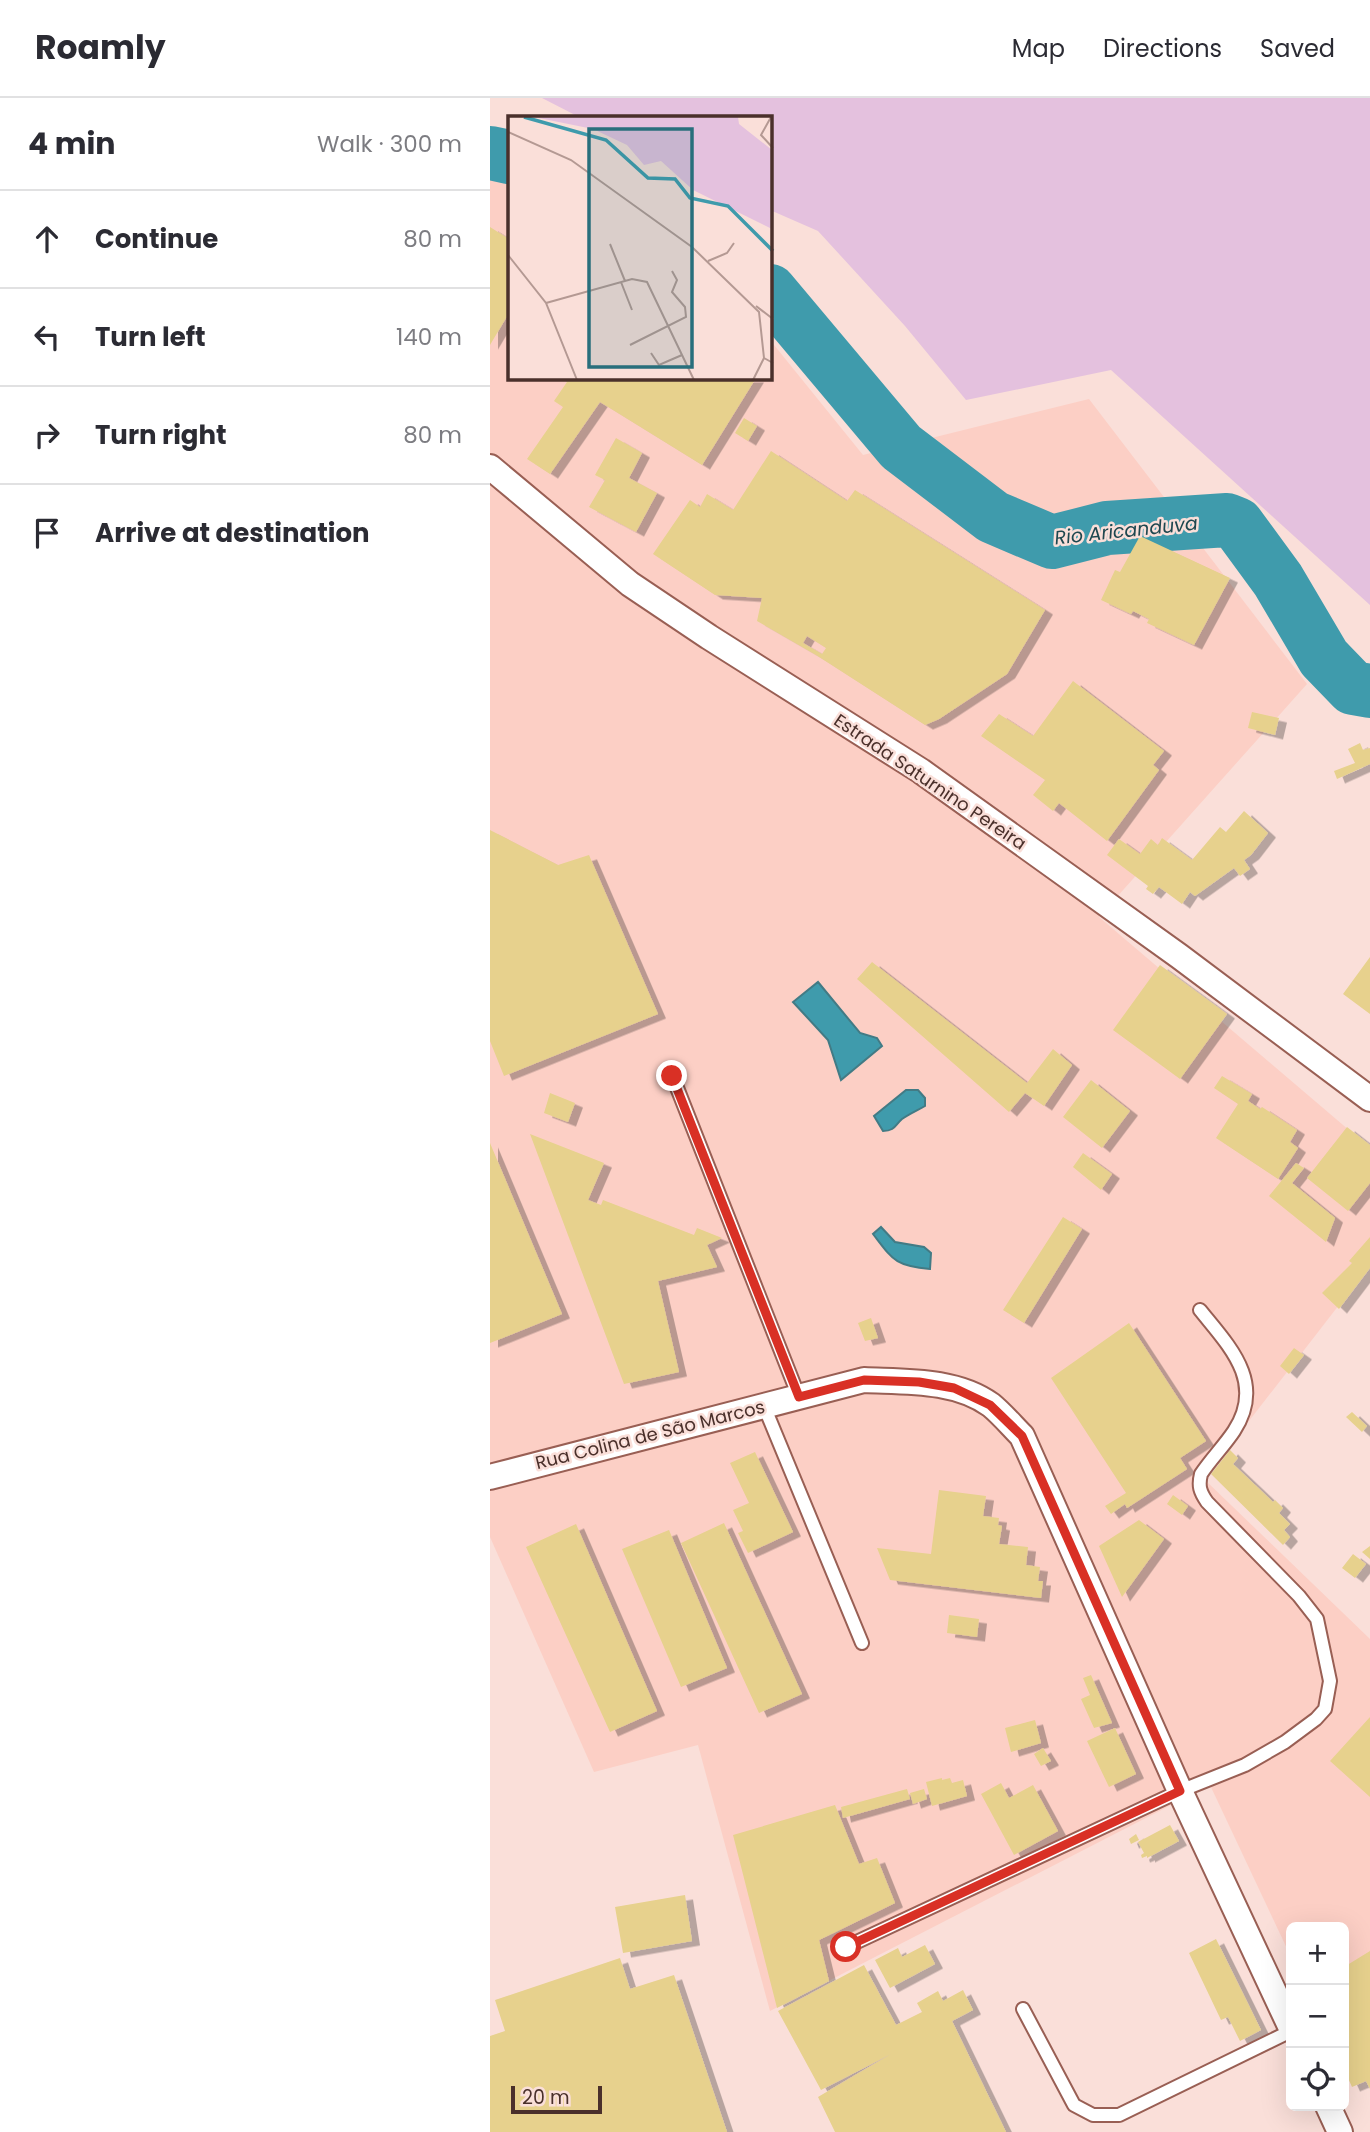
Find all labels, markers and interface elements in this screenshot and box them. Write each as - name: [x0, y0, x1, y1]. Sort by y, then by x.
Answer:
- text: Roamly: [35, 24, 165, 71]
- text: Map: [1012, 32, 1065, 65]
- text: Directions: [1103, 32, 1222, 65]
- text: Saved: [1260, 32, 1335, 65]
- inset map: [508, 116, 772, 380]
- text: 4 min: [28, 122, 116, 165]
- text: Walk · 300 m: [317, 128, 462, 160]
- icon: ahead: [28, 220, 66, 258]
- text: Continue: [95, 221, 218, 257]
- text: 80 m: [403, 223, 462, 255]
- icon: left: [28, 318, 66, 356]
- text: Turn left: [95, 319, 206, 355]
- text: 140 m: [396, 321, 462, 353]
- icon: right: [28, 416, 66, 454]
- text: Turn right: [95, 417, 227, 453]
- text: 80 m: [403, 419, 462, 451]
- water label: Rio Aricanduva: [1053, 510, 1199, 551]
- icon: arrive: [28, 514, 66, 552]
- text: Arrive at destination: [95, 515, 370, 551]
- street label: Estrada Saturnino Pereira: [829, 708, 1031, 855]
- route end: [656, 1060, 687, 1091]
- street label: Rua Colina de São Marcos: [533, 1394, 767, 1475]
- map controls: [1286, 1922, 1349, 2111]
- button: +: [1286, 1922, 1349, 1985]
- route start: [830, 1931, 861, 1962]
- button: −: [1286, 1985, 1349, 2048]
- button: locate: [1286, 2048, 1349, 2111]
- scale bar: [511, 2083, 602, 2115]
- text: 20 m: [522, 2084, 570, 2111]

